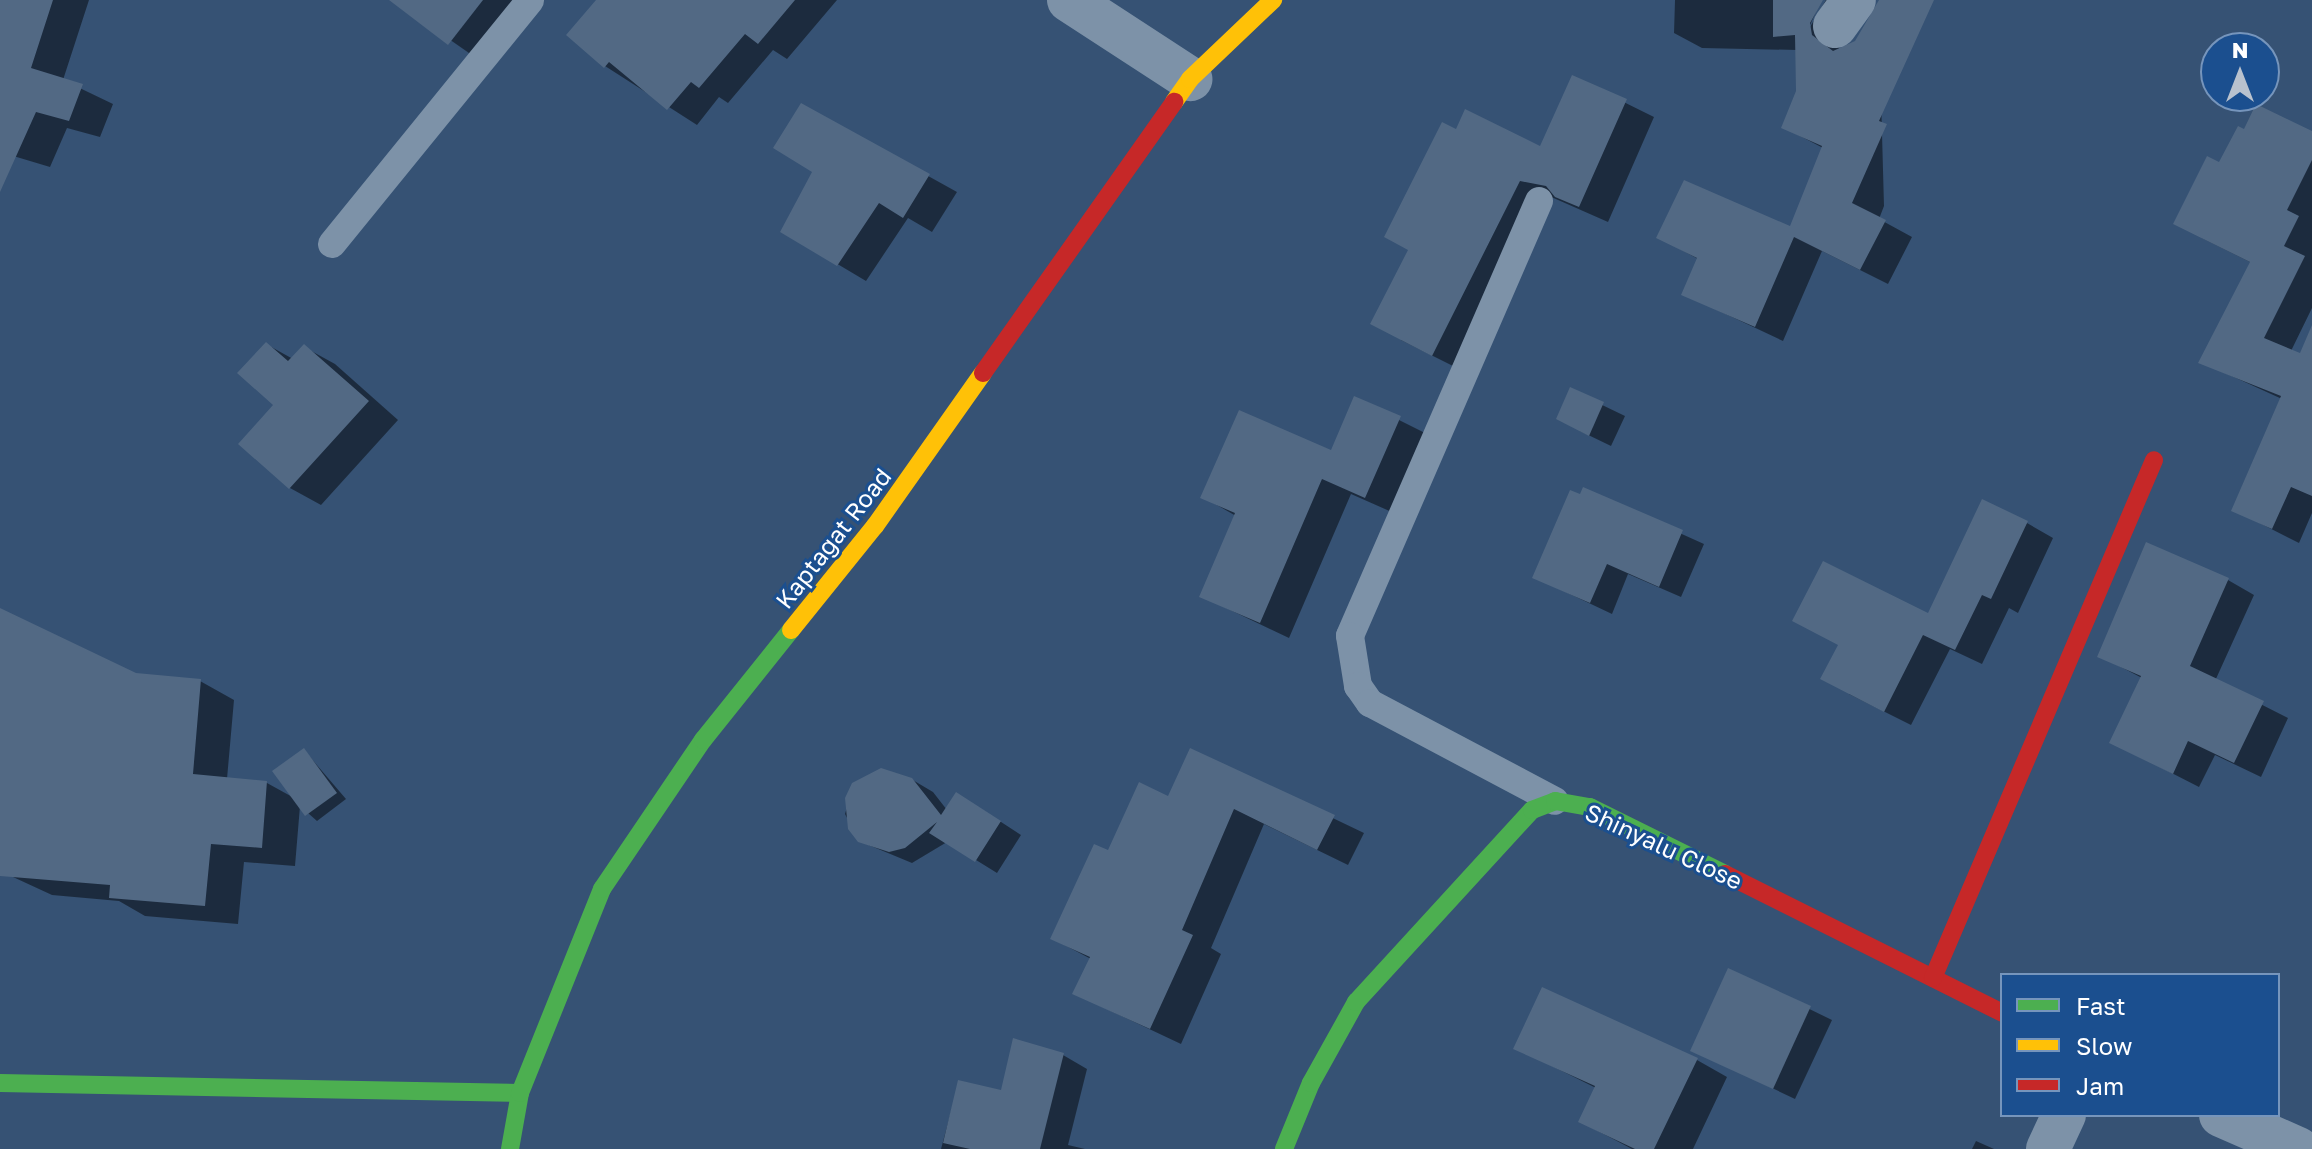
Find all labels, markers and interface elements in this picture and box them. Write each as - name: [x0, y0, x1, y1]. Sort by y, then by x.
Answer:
- north arrow: [2200, 32, 2280, 112]
- text: N: [2232, 36, 2248, 63]
- street label: Kaptagat Road: [769, 462, 897, 614]
- street label: Shinyalu Close: [1581, 797, 1747, 895]
- legend: [2000, 973, 2280, 1117]
- text: Fast: [2076, 991, 2126, 1020]
- text: Slow: [2076, 1031, 2132, 1060]
- text: Jam: [2076, 1071, 2124, 1100]

